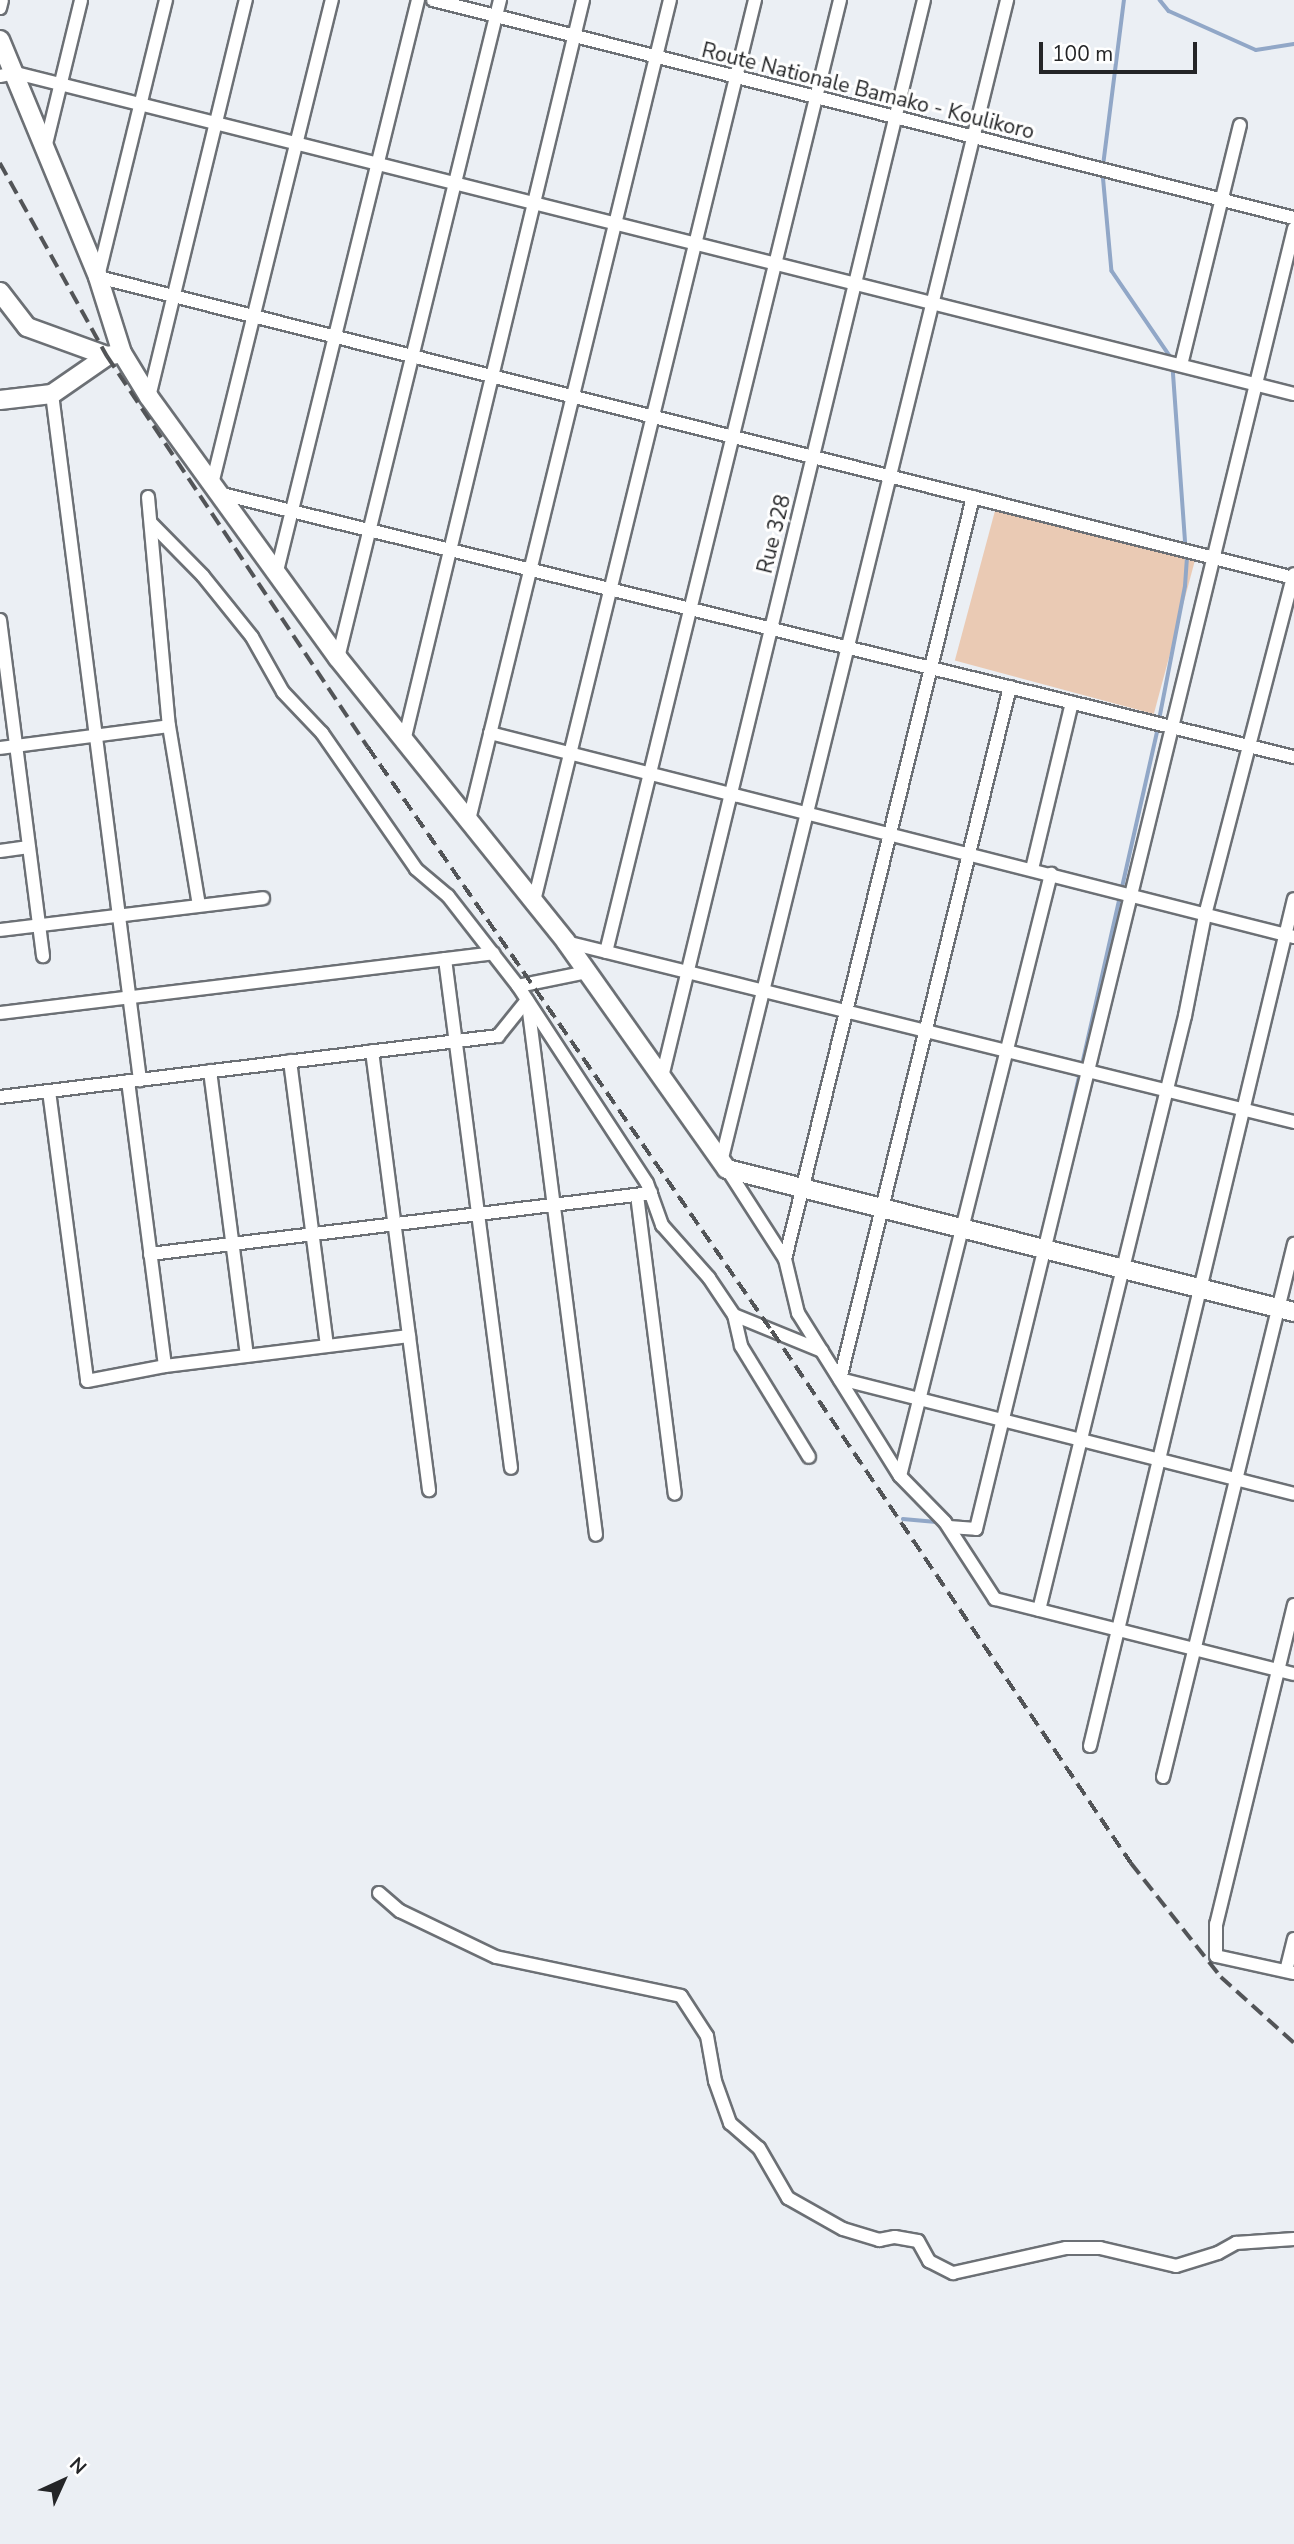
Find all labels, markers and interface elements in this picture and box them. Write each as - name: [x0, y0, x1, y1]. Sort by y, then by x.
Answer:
- scale bar: [1042, 28, 1200, 72]
- street label: Route Nationale Bamako - Koulikoro: [699, 37, 1037, 145]
- text: 100 m: [1052, 40, 1113, 68]
- street label: Rue 328: [752, 492, 796, 576]
- north arrow: [28, 2446, 98, 2516]
- text: N: [64, 2452, 92, 2480]

